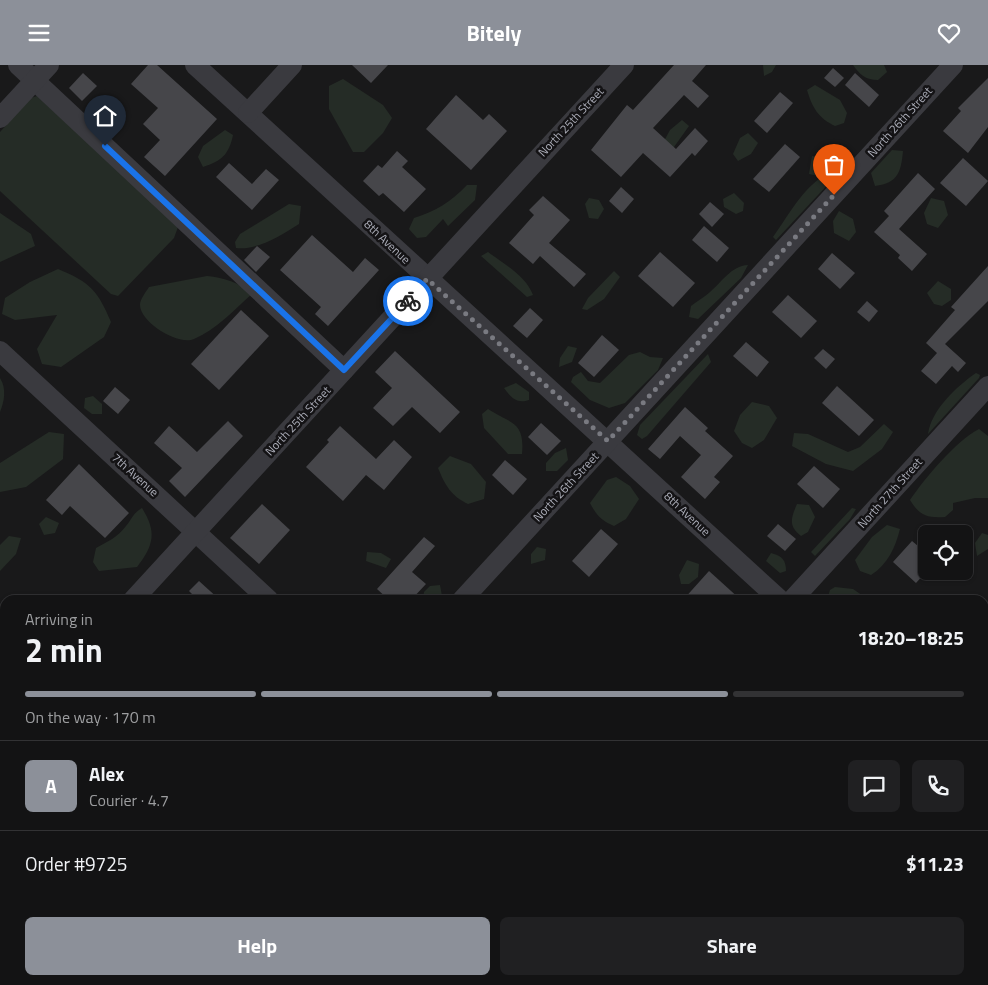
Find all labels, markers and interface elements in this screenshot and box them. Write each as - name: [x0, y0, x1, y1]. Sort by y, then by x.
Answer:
- text: Bitely: [466, 16, 522, 50]
- icon: menu: [25, 19, 53, 47]
- icon: heart: [935, 19, 963, 47]
- street label: North 26th Street: [863, 81, 937, 161]
- street label: North 25th Street: [533, 82, 609, 161]
- pin: [84, 95, 126, 146]
- icon: home: [91, 102, 119, 130]
- pin: [813, 144, 855, 195]
- icon: bag: [820, 151, 848, 179]
- street label: 8th Avenue: [360, 215, 415, 268]
- courier: [383, 276, 433, 326]
- icon: bike: [394, 287, 422, 315]
- street label: North 25th Street: [260, 381, 336, 460]
- street label: North 26th Street: [528, 447, 604, 526]
- street label: 7th Avenue: [108, 448, 163, 501]
- street label: North 27th Street: [853, 452, 927, 532]
- street label: 8th Avenue: [660, 487, 715, 540]
- map controls: [918, 525, 973, 580]
- button: locate: [918, 525, 973, 580]
- text: Arriving in: [25, 607, 93, 631]
- text: 18:20–18:25: [857, 623, 964, 652]
- text: 2 min: [25, 626, 103, 674]
- text: On the way · 170 m: [25, 705, 156, 729]
- text: Alex: [89, 759, 124, 788]
- button: chat: [848, 760, 900, 812]
- button: phone: [912, 760, 964, 812]
- text: A: [45, 771, 57, 800]
- text: Courier · 4.7: [89, 788, 169, 812]
- text: Order #9725: [25, 849, 127, 878]
- text: $11.23: [906, 849, 964, 878]
- button: Help: [25, 917, 490, 975]
- button: Share: [500, 917, 964, 975]

